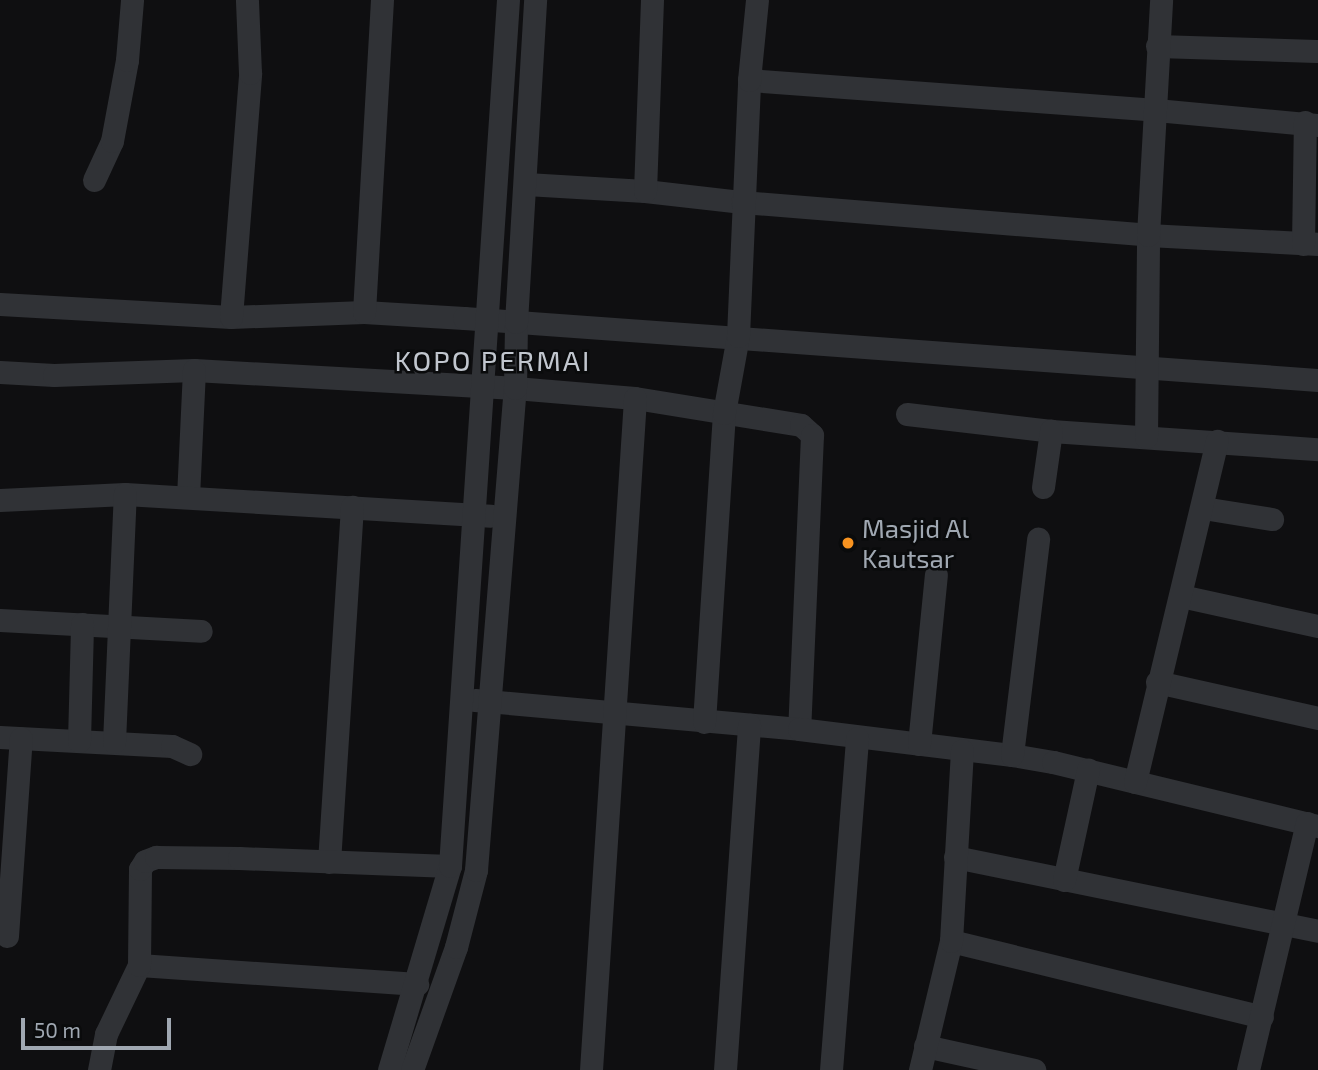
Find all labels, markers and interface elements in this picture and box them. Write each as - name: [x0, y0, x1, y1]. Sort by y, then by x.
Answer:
- district label: KOPO PERMAI: [396, 343, 590, 377]
- place label: Masjid Al Kautsar: [862, 512, 970, 574]
- marker: Masjid Al Kautsar: [840, 535, 856, 551]
- scale bar: [24, 1004, 175, 1048]
- text: 50 m: [34, 1017, 81, 1042]

